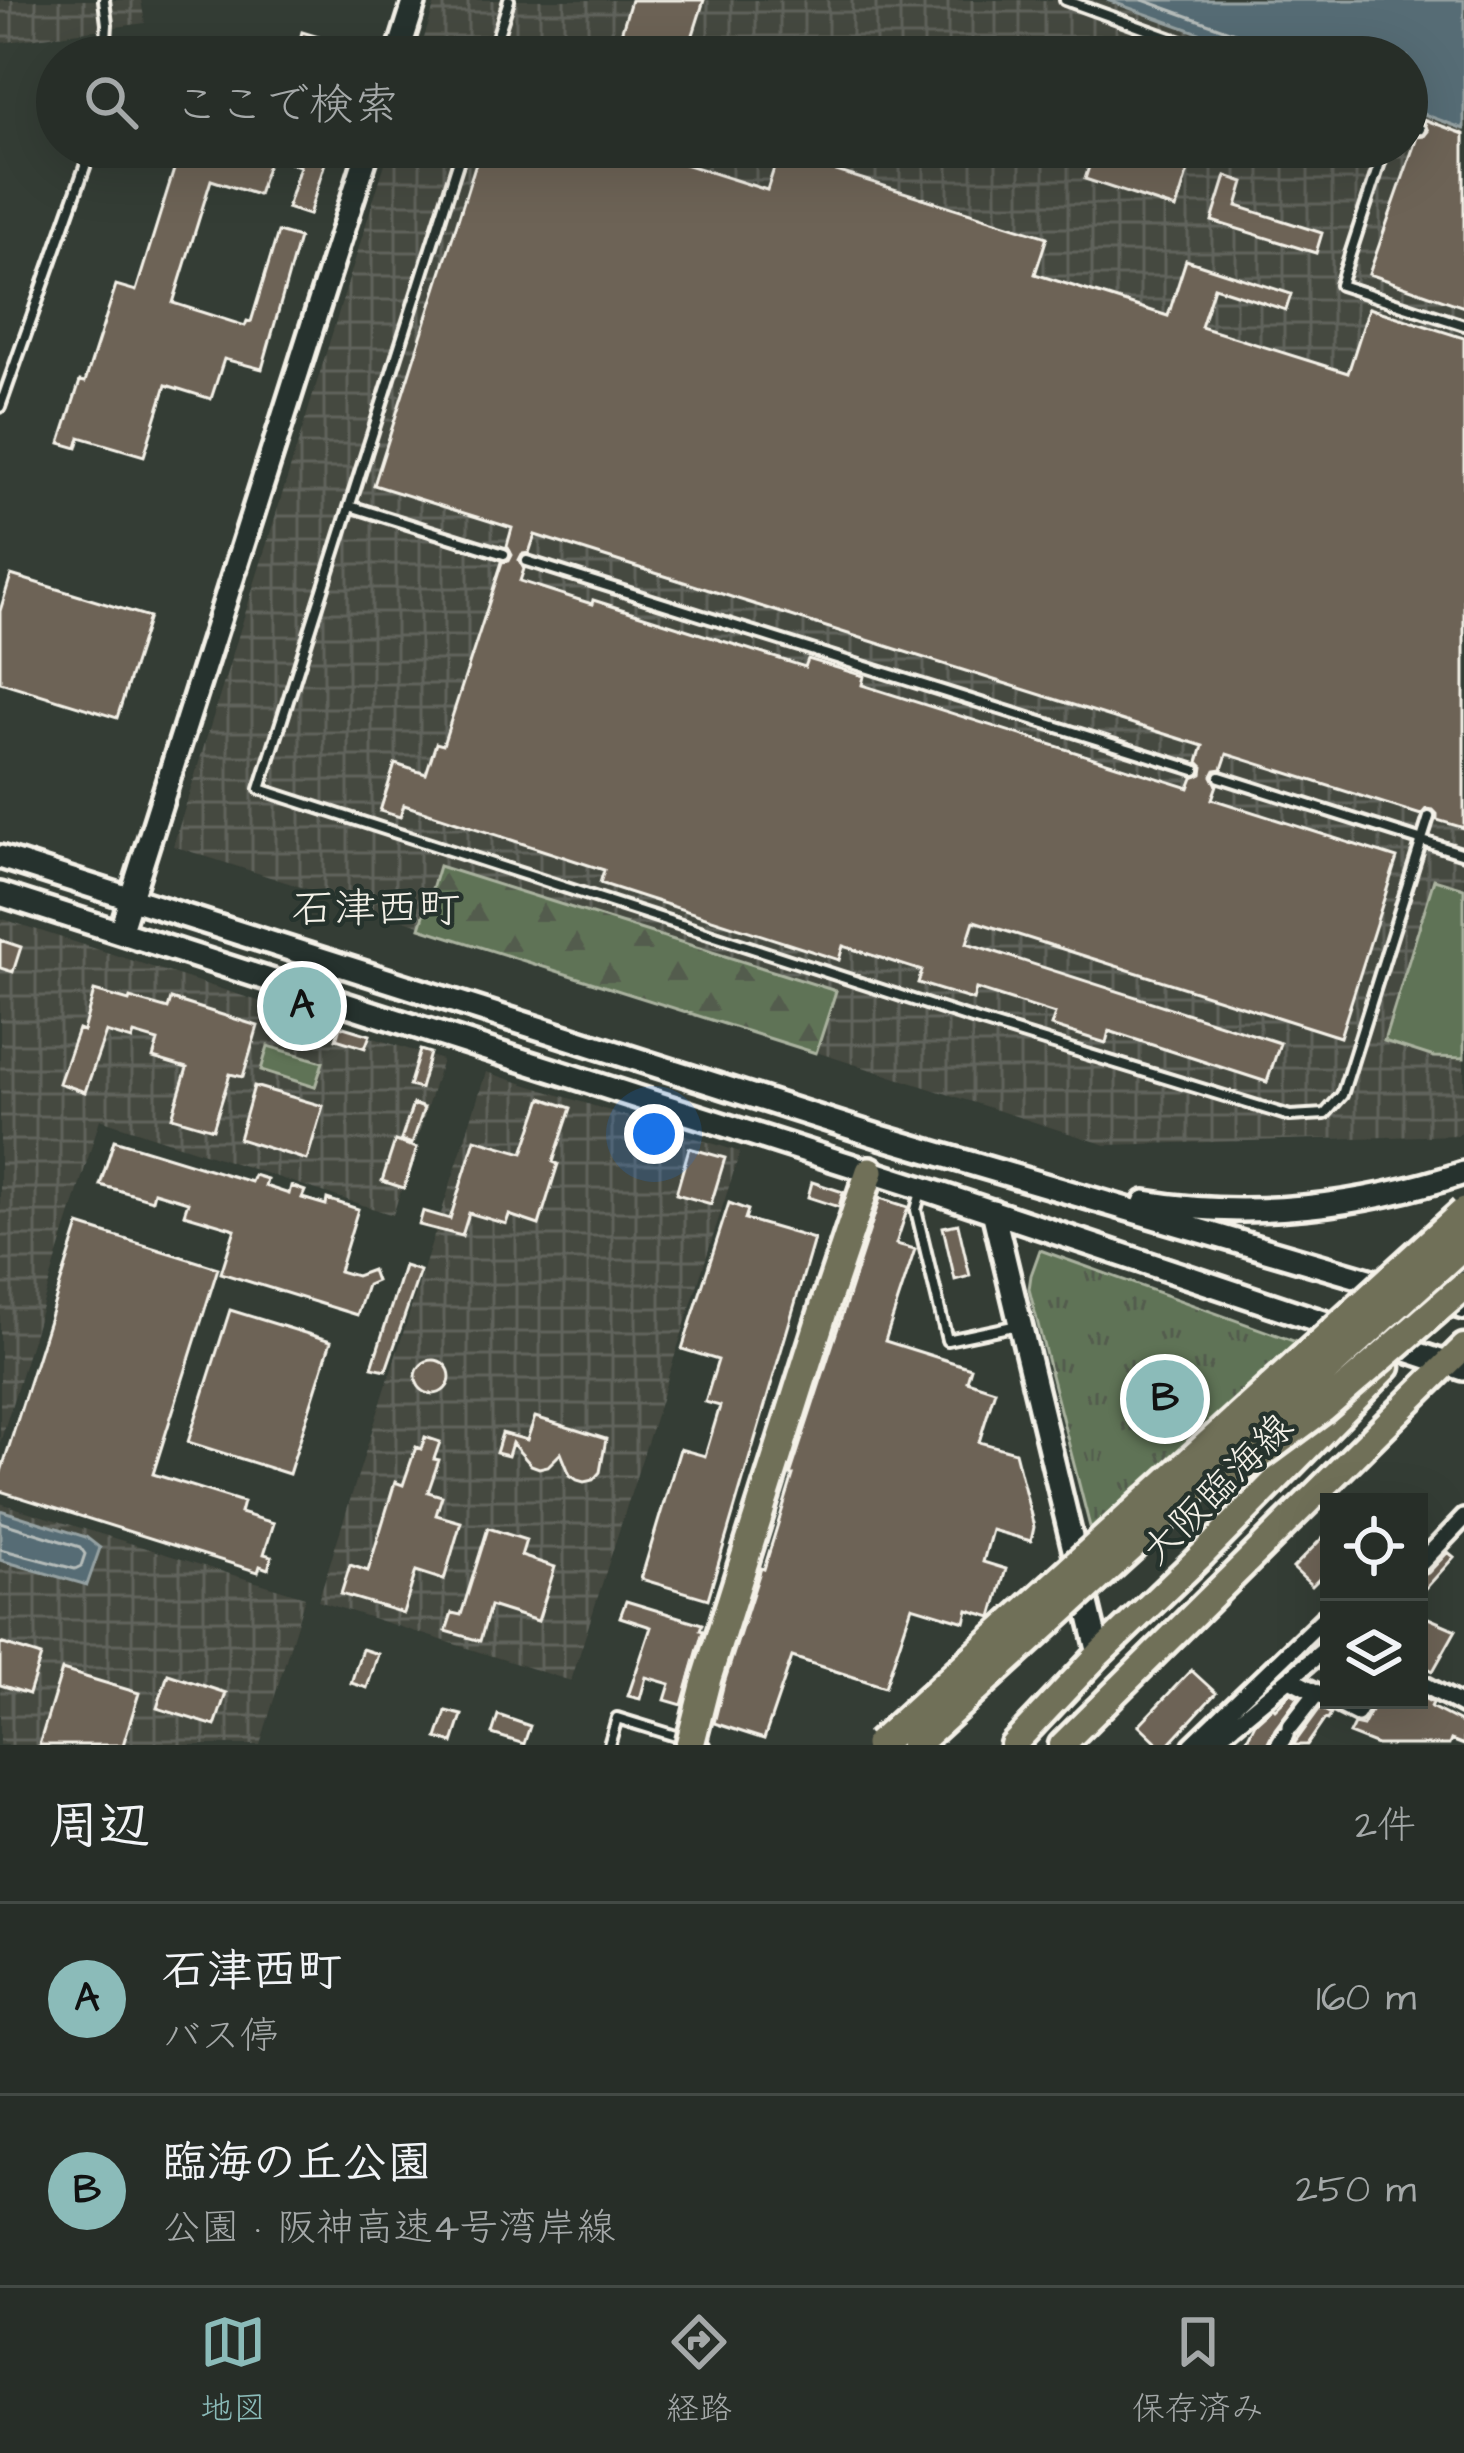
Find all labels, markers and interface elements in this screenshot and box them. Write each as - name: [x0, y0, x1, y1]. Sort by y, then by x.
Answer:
- search box: [36, 36, 1428, 168]
- icon: search: [78, 69, 144, 135]
- text: ここで検索: [174, 75, 399, 137]
- district label: 石津西町: [292, 881, 460, 939]
- pin: A: [263, 961, 341, 1051]
- your location: [624, 1104, 684, 1164]
- pin: B: [1126, 1354, 1204, 1444]
- street label: 大阪臨海線: [1130, 1402, 1306, 1578]
- map controls: [1320, 1493, 1428, 1709]
- button: locate: [1320, 1493, 1428, 1601]
- button: layers: [1320, 1601, 1428, 1709]
- text: 周辺: [48, 1792, 150, 1863]
- text: 2件: [1355, 1800, 1416, 1854]
- text: 石津西町: [162, 1941, 342, 2003]
- text: A: [75, 1972, 99, 2026]
- text: 160 m: [1316, 1972, 1416, 2026]
- text: バス停: [162, 2010, 279, 2064]
- text: 臨海の丘公園: [162, 2133, 432, 2195]
- text: B: [73, 2164, 101, 2218]
- text: 250 m: [1295, 2164, 1416, 2218]
- text: 公園 · 阪神高速4号湾岸線: [162, 2202, 615, 2256]
- tab: 地図: [200, 2309, 266, 2432]
- tab: 経路: [666, 2309, 732, 2432]
- tab: 保存済み: [1132, 2309, 1264, 2432]

